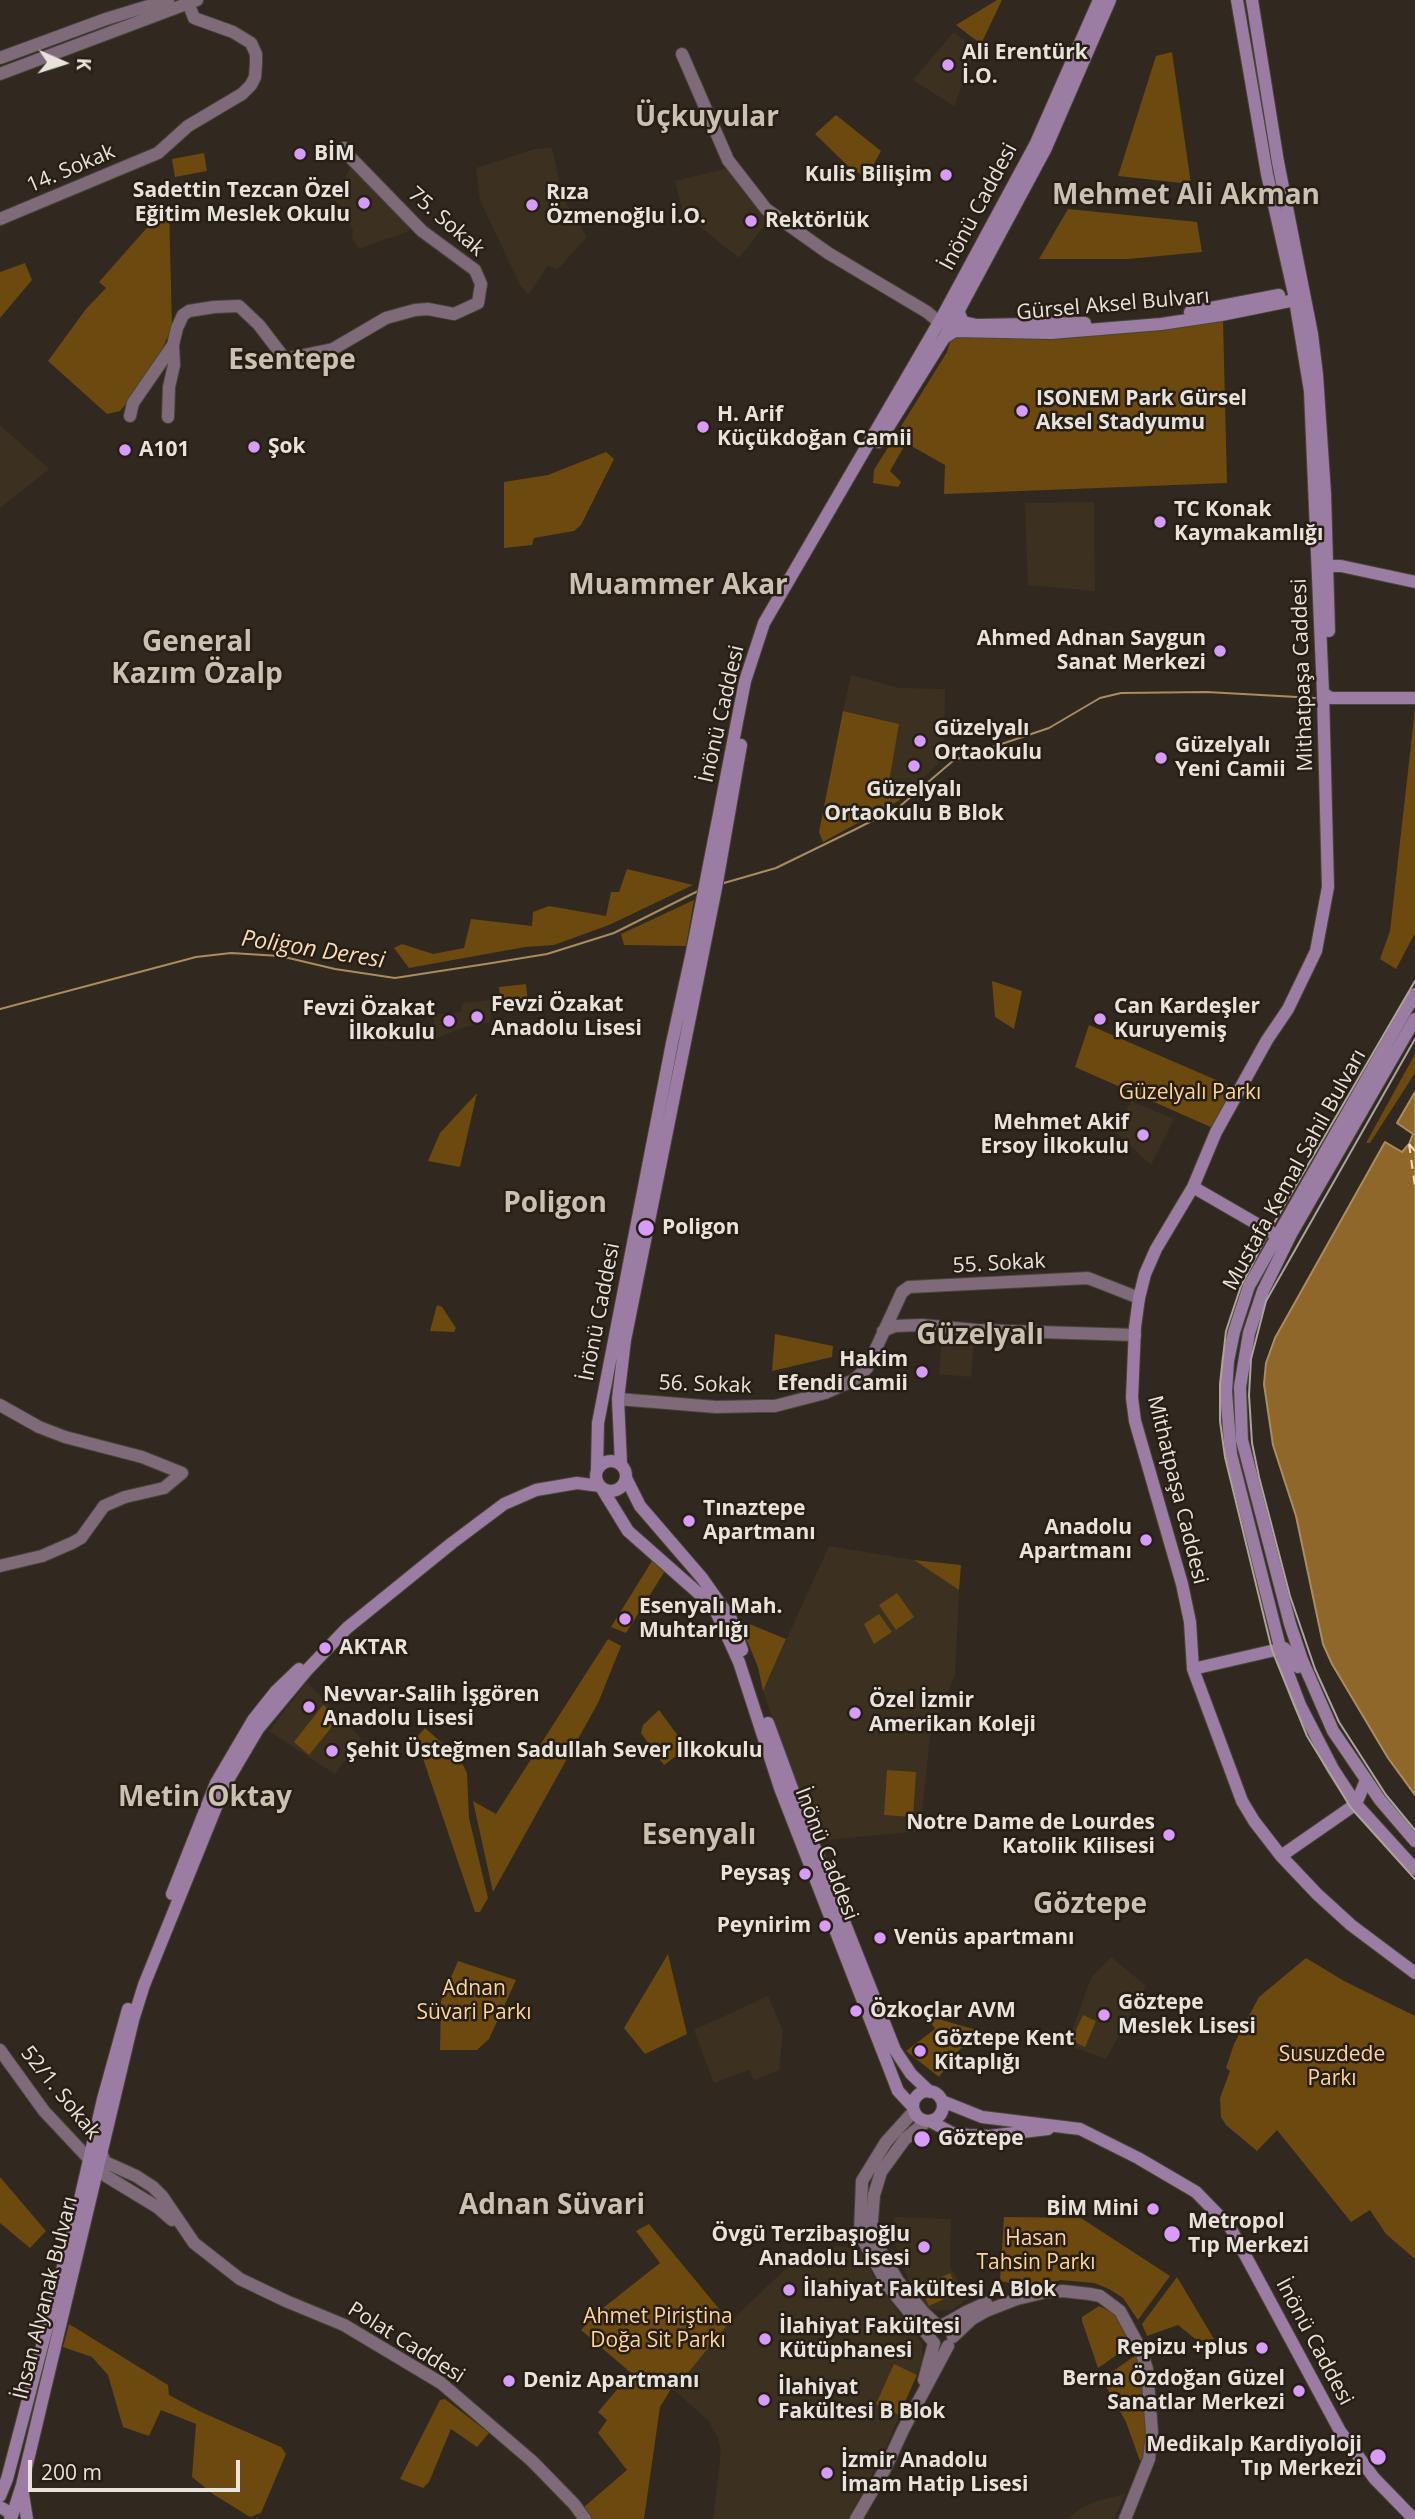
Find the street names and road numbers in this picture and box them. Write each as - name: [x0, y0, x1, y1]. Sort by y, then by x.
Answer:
- street label: 14. Sokak: [23, 139, 119, 199]
- street label: İnönü Caddesi: [935, 139, 1023, 275]
- street label: 75. Sokak: [403, 182, 489, 262]
- street label: Gürsel Aksel Bulvarı: [1015, 284, 1211, 326]
- street label: Mithatpaşa Caddesi: [1287, 578, 1319, 772]
- street label: İnönü Caddesi: [694, 643, 750, 785]
- street label: Mustafa Kemal Sahil Bulvarı: [1218, 1045, 1372, 1295]
- street label: İnönü Caddesi: [574, 1241, 626, 1383]
- street label: 55. Sokak: [952, 1249, 1046, 1279]
- street label: 56. Sokak: [658, 1371, 752, 1399]
- street label: Mithatpaşa Caddesi: [1141, 1393, 1213, 1587]
- street label: İnönü Caddesi: [789, 1784, 863, 1924]
- street label: 52/1. Sokak: [15, 2041, 105, 2145]
- street label: İhsan Alyanak Bulvarı: [9, 2194, 83, 2402]
- street label: İnönü Caddesi: [1270, 2274, 1358, 2410]
- street label: Polat Caddesi: [343, 2297, 469, 2389]

